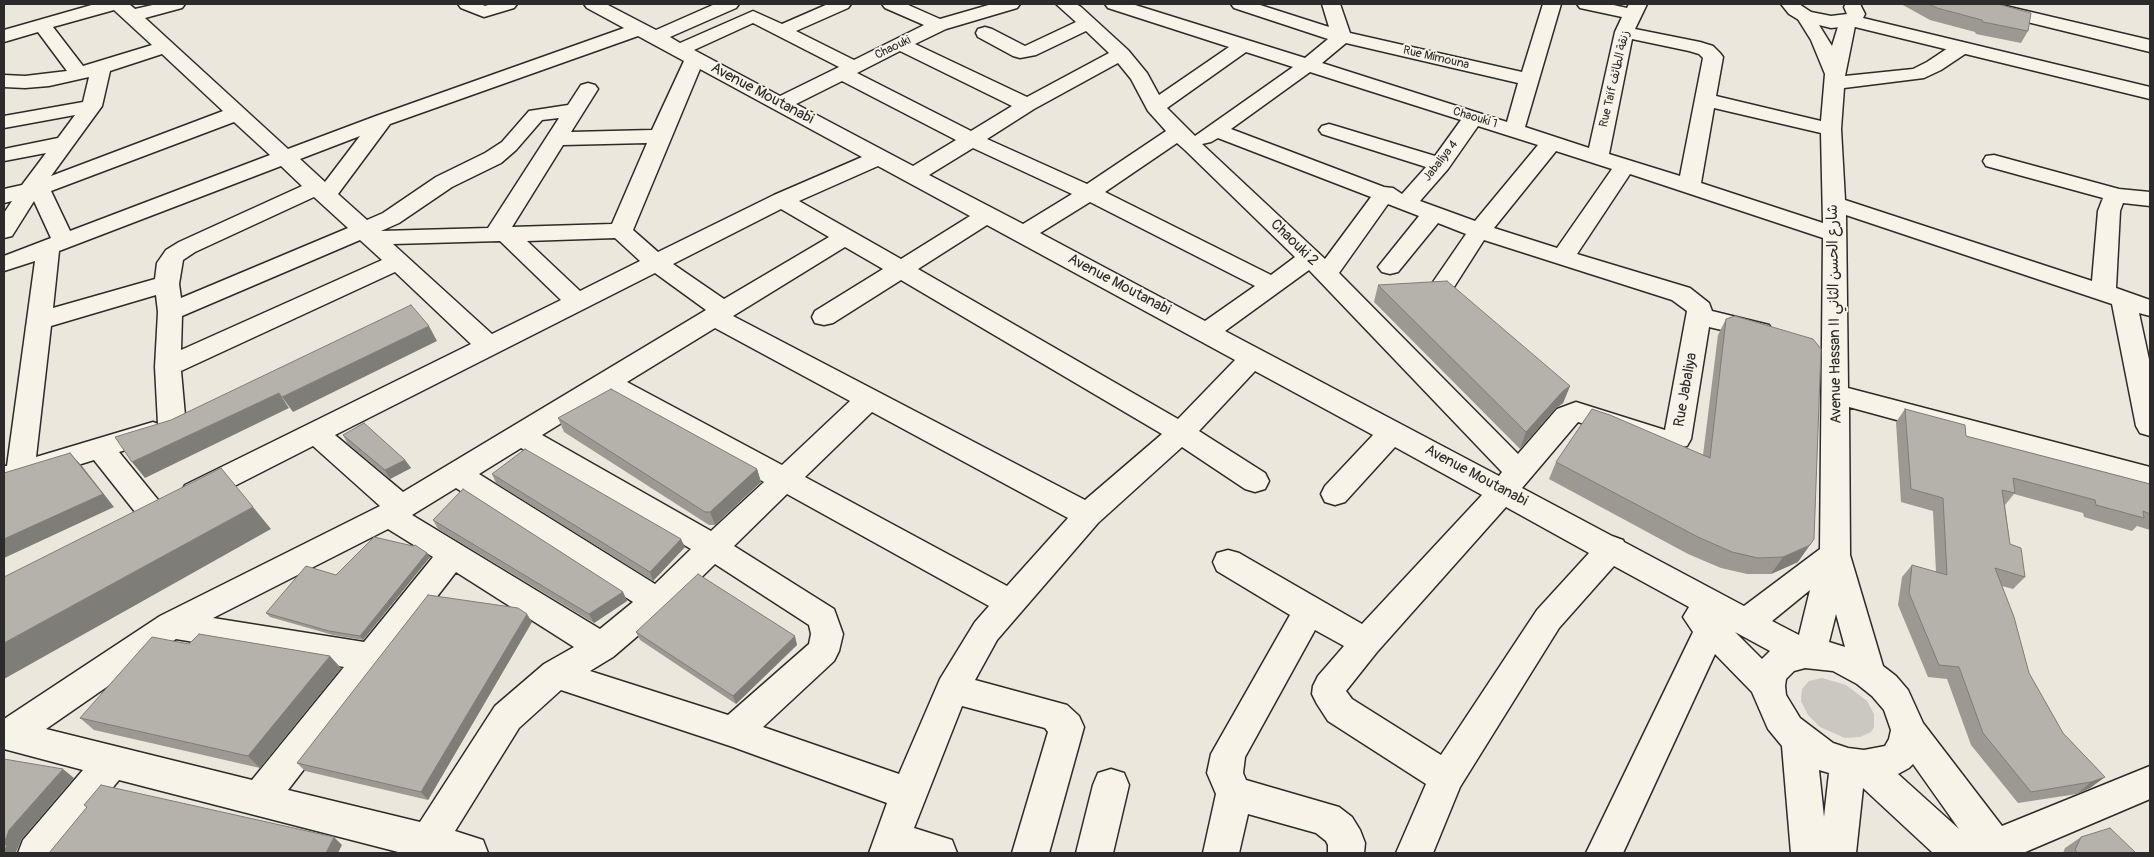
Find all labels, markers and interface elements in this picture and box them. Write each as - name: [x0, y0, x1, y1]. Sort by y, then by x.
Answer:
- street label: Rue Taïf زنقة الطائف: [1597, 29, 1633, 129]
- street label: Chaouki: [873, 33, 913, 63]
- street label: Rue Mimouna: [1401, 43, 1471, 73]
- street label: Avenue Moutanabi: [708, 59, 816, 129]
- street label: Chaouki 1: [1451, 104, 1499, 132]
- street label: Jabaliya 4: [1421, 138, 1461, 184]
- street label: Avenue Hassan II شارع الحسن الثاني: [1824, 204, 1846, 424]
- street label: Chaouki 2: [1266, 216, 1322, 270]
- street label: Avenue Moutanabi: [1065, 250, 1173, 320]
- street label: Rue Jabaliya: [1671, 352, 1701, 428]
- street label: Avenue Moutanabi: [1422, 441, 1530, 511]

